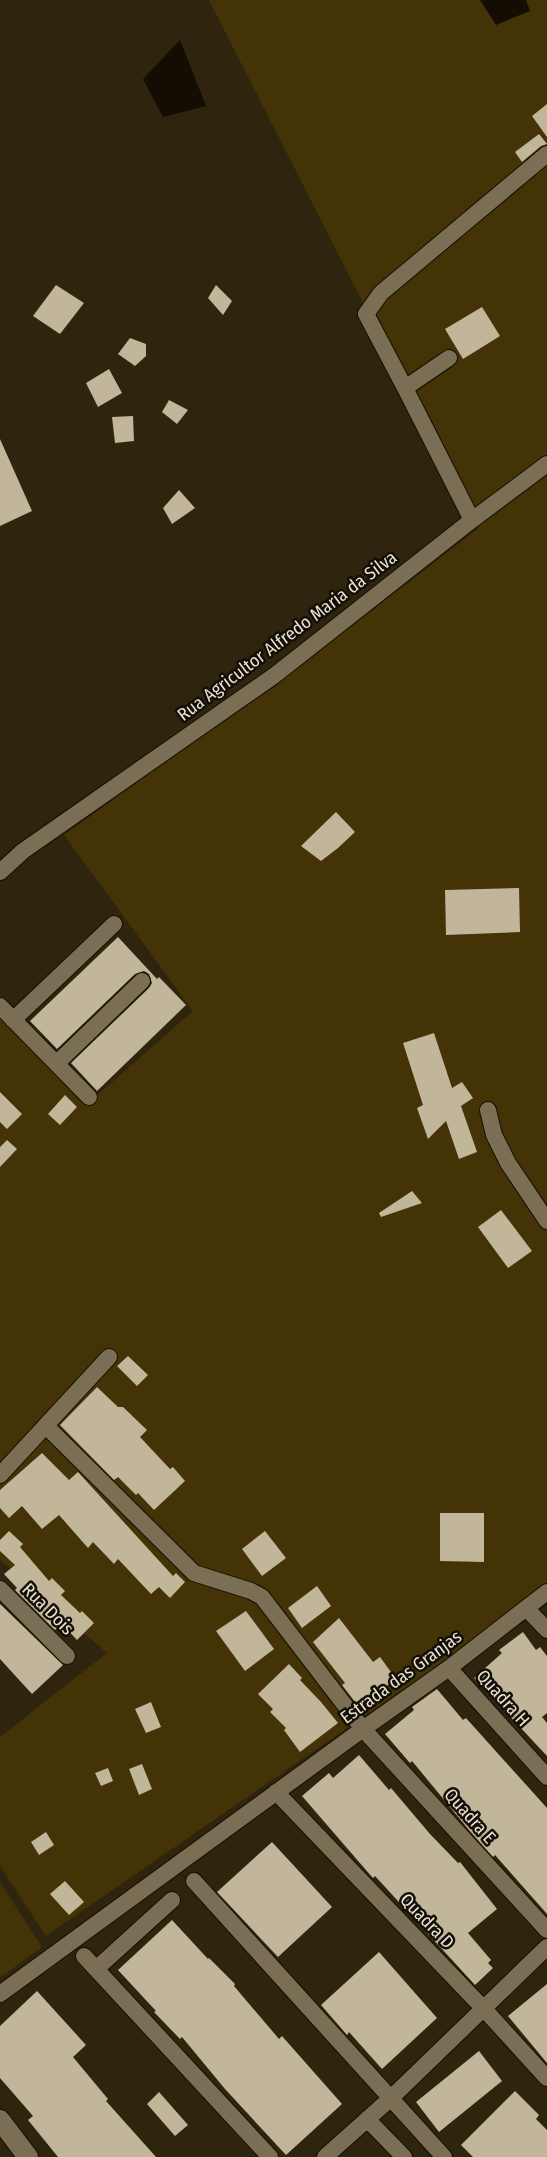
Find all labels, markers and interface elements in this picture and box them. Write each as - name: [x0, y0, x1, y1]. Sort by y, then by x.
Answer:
- street label: Rua Agricultor Alfredo Maria da Silva: [173, 546, 401, 726]
- street label: Rua Dois: [17, 1578, 79, 1640]
- street label: Estrada das Granjas: [336, 1625, 466, 1728]
- street label: Quadra H: [472, 1665, 534, 1731]
- street label: Quadra E: [440, 1784, 500, 1848]
- street label: Quadra D: [395, 1889, 459, 1953]

